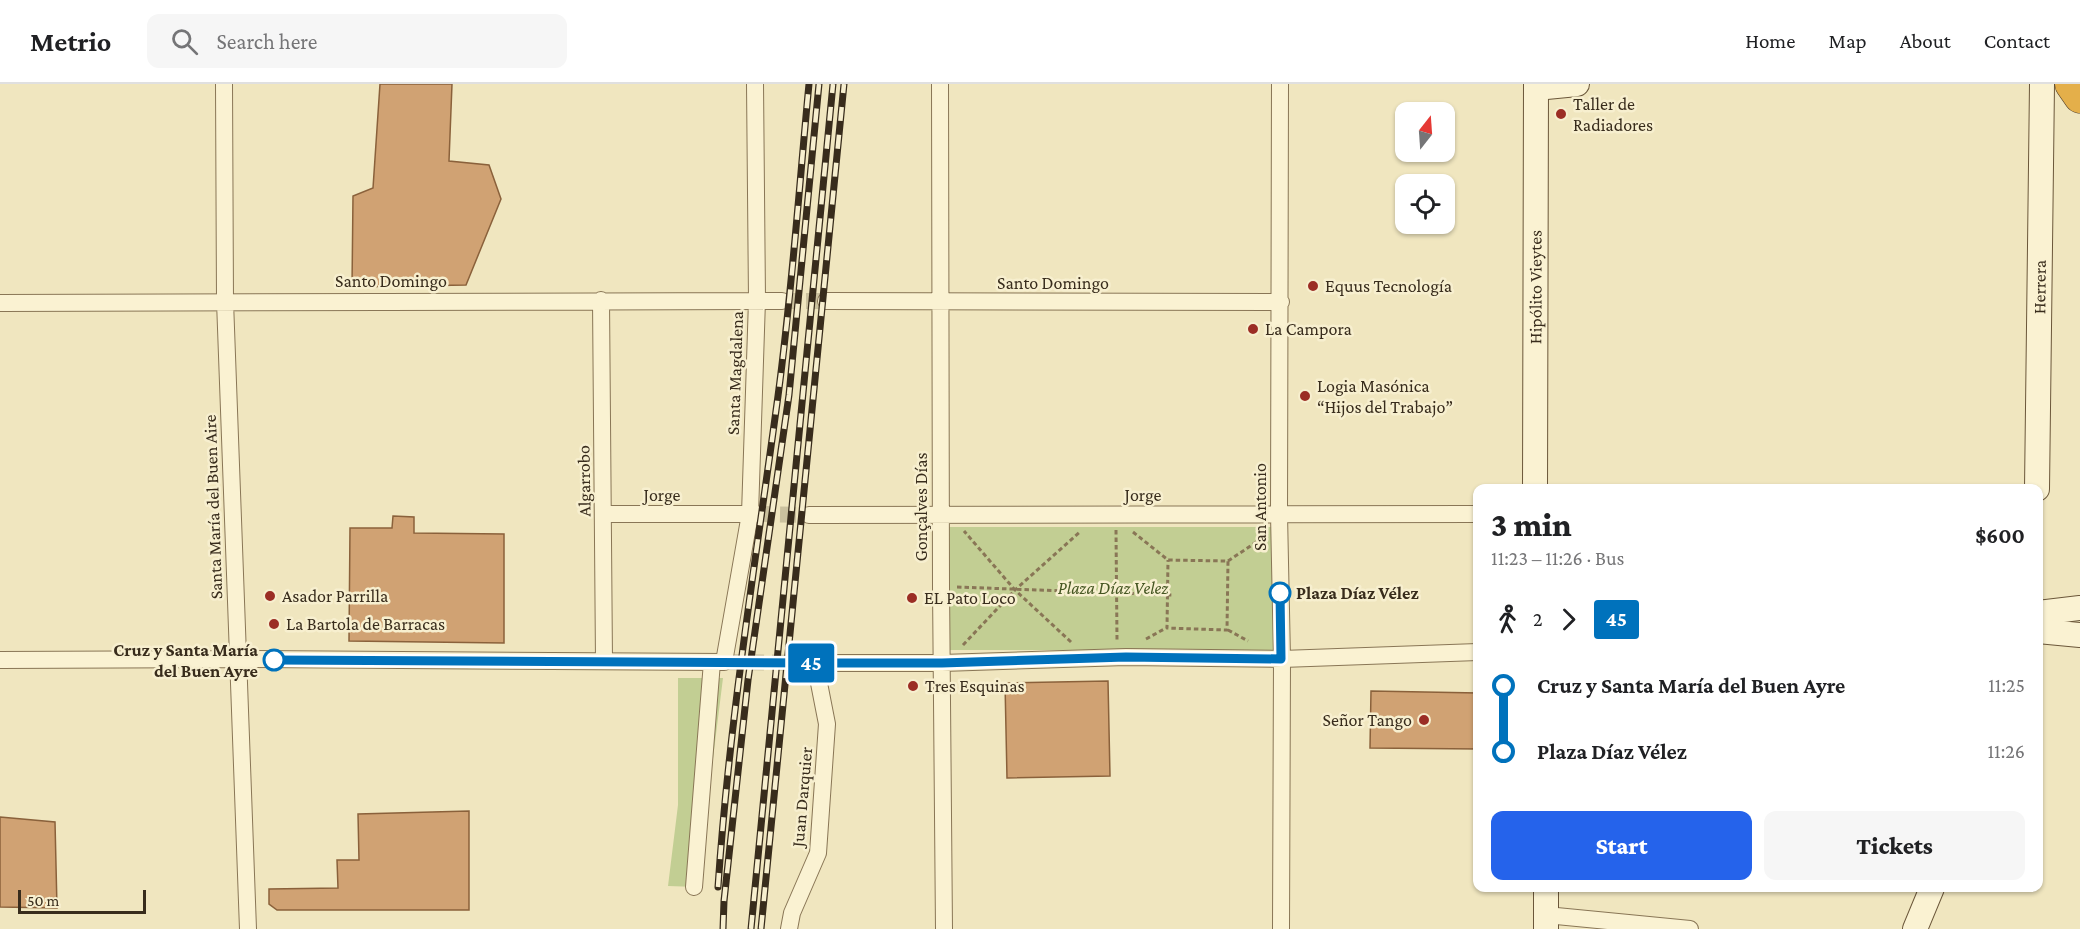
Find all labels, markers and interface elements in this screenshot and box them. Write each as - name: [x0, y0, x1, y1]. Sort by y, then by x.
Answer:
- search box: [147, 14, 567, 68]
- icon: search: [168, 25, 201, 58]
- text: Metrio: [30, 26, 111, 57]
- text: Search here: [216, 29, 317, 54]
- text: Home: [1745, 29, 1795, 53]
- text: Map: [1828, 29, 1867, 53]
- text: About: [1900, 29, 1951, 53]
- text: Contact: [1984, 29, 2050, 53]
- place label: Taller de Radiadores: [1573, 94, 1653, 135]
- north arrow: [1395, 102, 1455, 162]
- map controls: [1395, 102, 1455, 234]
- marker: Taller de Radiadores: [1554, 107, 1568, 121]
- button: locate: [1395, 174, 1455, 234]
- street label: Hipólito Vieytes: [1525, 230, 1546, 344]
- street label: Herrera: [2029, 260, 2050, 314]
- street label: Santo Domingo: [335, 271, 447, 291]
- street label: Santo Domingo: [997, 273, 1109, 293]
- place label: Equus Tecnología: [1325, 276, 1452, 296]
- marker: Equus Tecnología: [1306, 279, 1320, 293]
- street label: Santa Magdalena: [723, 311, 747, 435]
- place label: La Campora: [1265, 319, 1352, 339]
- marker: La Campora: [1246, 322, 1260, 336]
- place label: Logia Masónica “Hijos del Trabajo”: [1317, 376, 1453, 418]
- marker: Logia Masónica “Hijos del Trabajo”: [1298, 389, 1312, 403]
- street label: Santa María del Buen Aire: [200, 414, 226, 600]
- street label: Algarrobo: [573, 445, 595, 517]
- street label: Gonçalves Días: [911, 452, 931, 562]
- street label: San Antonio: [1250, 463, 1270, 551]
- street label: Jorge: [642, 485, 681, 505]
- street label: Jorge: [1123, 485, 1162, 505]
- text: 3 min: [1491, 506, 1572, 543]
- text: $600: [1975, 523, 2025, 548]
- text: 11:23 – 11:26 · Bus: [1491, 547, 1624, 569]
- park label: Plaza Díaz Velez: [1058, 578, 1168, 598]
- marker: Plaza Díaz Vélez: [1269, 582, 1291, 604]
- place label: Plaza Díaz Vélez: [1296, 583, 1419, 603]
- place label: Asador Parrilla: [282, 586, 388, 606]
- place label: EL Pato Loco: [924, 588, 1016, 608]
- marker: Asador Parrilla: [263, 589, 277, 603]
- marker: EL Pato Loco: [905, 591, 919, 605]
- icon: walk: [1491, 603, 1524, 636]
- icon: forward: [1552, 603, 1585, 636]
- text: 45: [1606, 607, 1627, 631]
- text: 2: [1533, 608, 1543, 630]
- place label: La Bartola de Barracas: [286, 614, 445, 634]
- marker: La Bartola de Barracas: [267, 617, 281, 631]
- place label: Cruz y Santa María del Buen Ayre: [113, 640, 258, 681]
- line badge: 45: [784, 644, 838, 682]
- marker: Cruz y Santa María del Buen Ayre: [263, 649, 285, 671]
- text: 45: [800, 651, 822, 675]
- text: Cruz y Santa María del Buen Ayre: [1537, 673, 1845, 698]
- text: 11:25: [1988, 674, 2025, 696]
- place label: Tres Esquinas: [925, 676, 1025, 696]
- marker: Tres Esquinas: [906, 679, 920, 693]
- place label: Señor Tango: [1323, 710, 1412, 730]
- marker: Señor Tango: [1417, 713, 1431, 727]
- text: Plaza Díaz Vélez: [1537, 739, 1687, 764]
- text: 11:26: [1987, 740, 2025, 762]
- street label: Juan Darquier: [787, 746, 816, 850]
- button: Start: [1491, 811, 1752, 880]
- button: Tickets: [1764, 811, 2025, 880]
- scale bar: [18, 887, 146, 914]
- text: 50 m: [27, 892, 59, 909]

